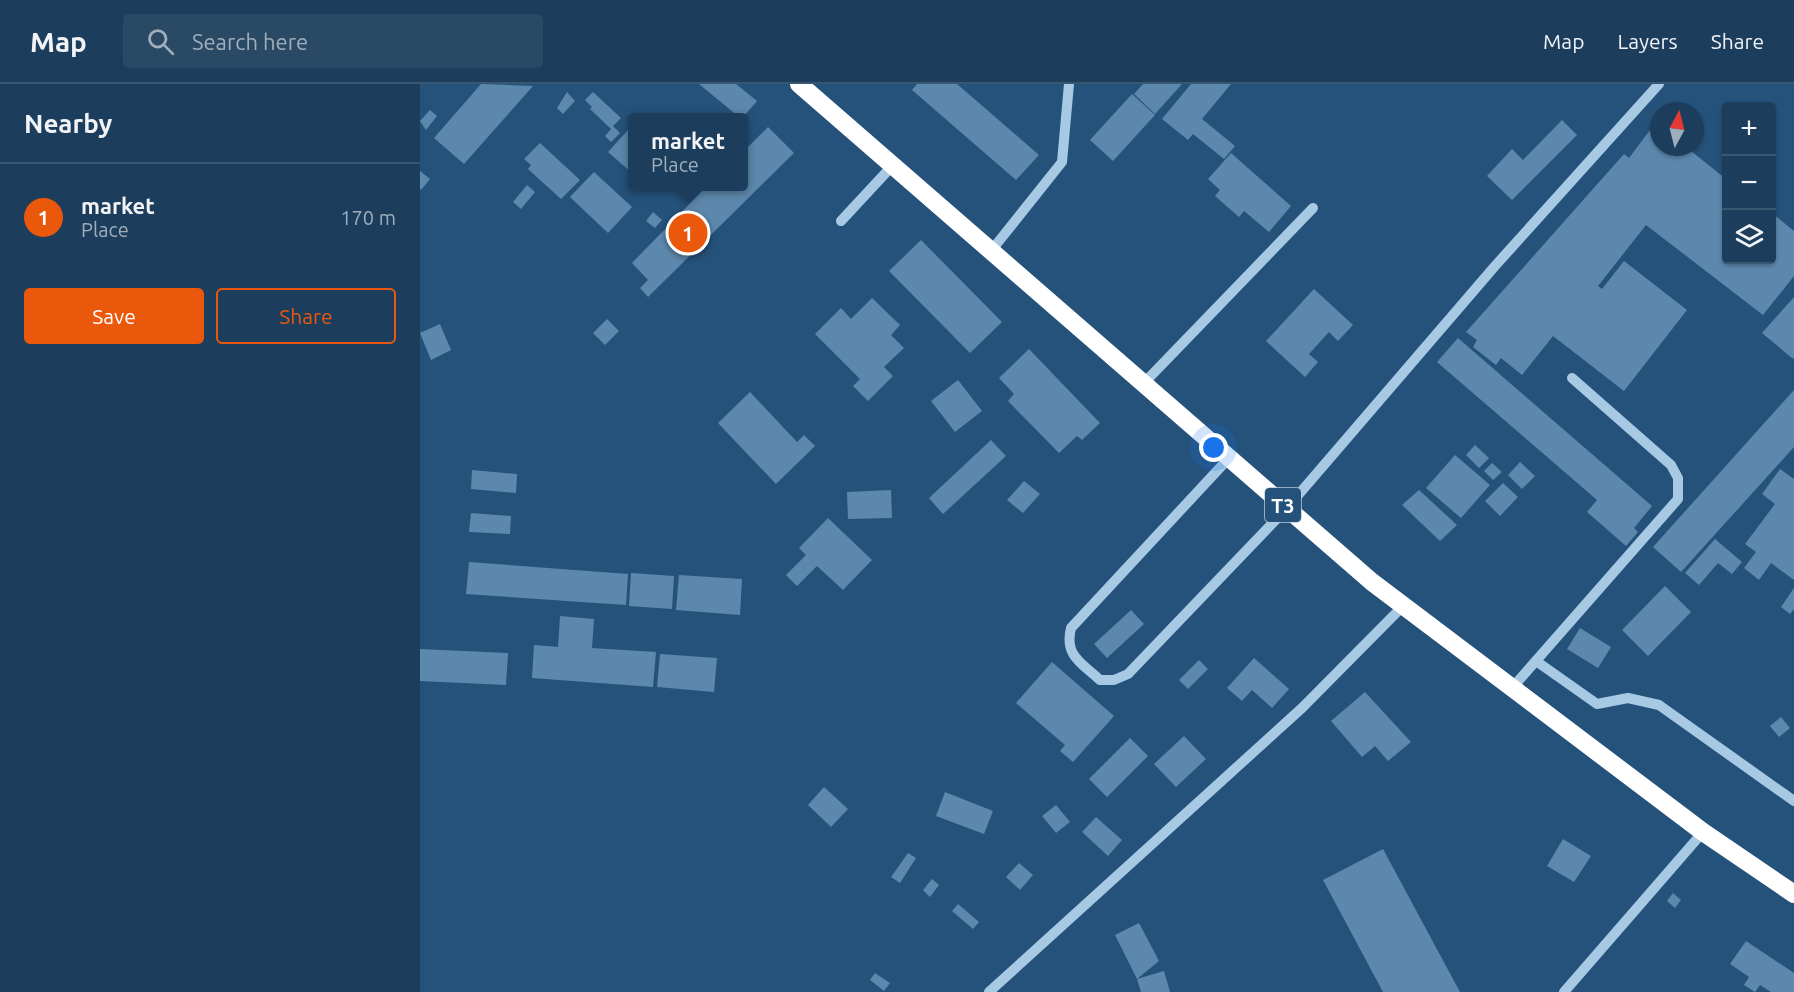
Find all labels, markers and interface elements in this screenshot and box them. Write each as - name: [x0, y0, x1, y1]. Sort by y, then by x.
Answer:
- search box: [123, 14, 543, 68]
- icon: search: [144, 25, 177, 58]
- text: Map: [30, 26, 87, 57]
- text: Search here: [192, 29, 308, 54]
- text: Map: [1543, 29, 1584, 53]
- text: Layers: [1617, 29, 1678, 53]
- text: Share: [1711, 29, 1764, 53]
- north arrow: [1650, 102, 1704, 156]
- map controls: [1722, 102, 1776, 264]
- button: +: [1722, 102, 1776, 156]
- text: Nearby: [24, 109, 112, 138]
- popup: [628, 113, 748, 191]
- text: market: [651, 128, 725, 153]
- text: Place: [651, 153, 699, 176]
- button: −: [1722, 156, 1776, 210]
- text: market: [81, 193, 155, 218]
- text: 1: [38, 206, 49, 229]
- text: 170 m: [340, 206, 396, 229]
- pin: 1: [668, 210, 708, 256]
- button: layers: [1722, 210, 1776, 264]
- text: Place: [81, 218, 129, 241]
- button: Save: [24, 288, 204, 344]
- button: Share: [216, 288, 396, 344]
- your location: [1199, 433, 1228, 462]
- road number: T3: [1265, 488, 1301, 522]

